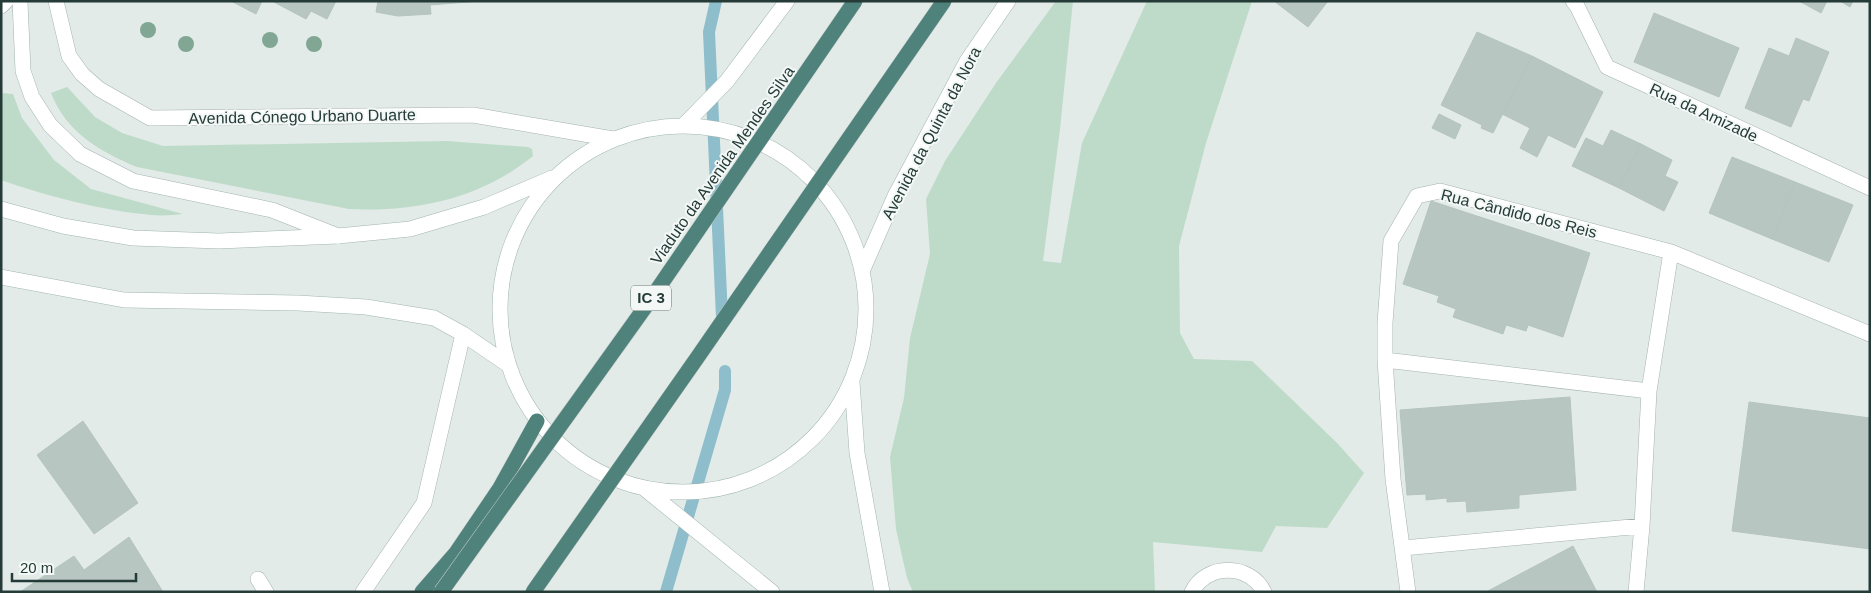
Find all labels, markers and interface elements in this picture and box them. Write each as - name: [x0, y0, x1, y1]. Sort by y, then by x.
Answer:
- street label: Avenida da Quinta da Nora: [879, 44, 984, 222]
- street label: Viaduto da Avenida Mendes Silva: [647, 63, 798, 268]
- street label: Rua da Amizade: [1647, 80, 1761, 145]
- street label: Avenida Cónego Urbano Duarte: [188, 106, 416, 127]
- street label: Rua Cândido dos Reis: [1439, 186, 1599, 241]
- road number: IC 3: [631, 286, 671, 310]
- scale bar: [12, 550, 136, 582]
- text: 20 m: [20, 559, 53, 576]

